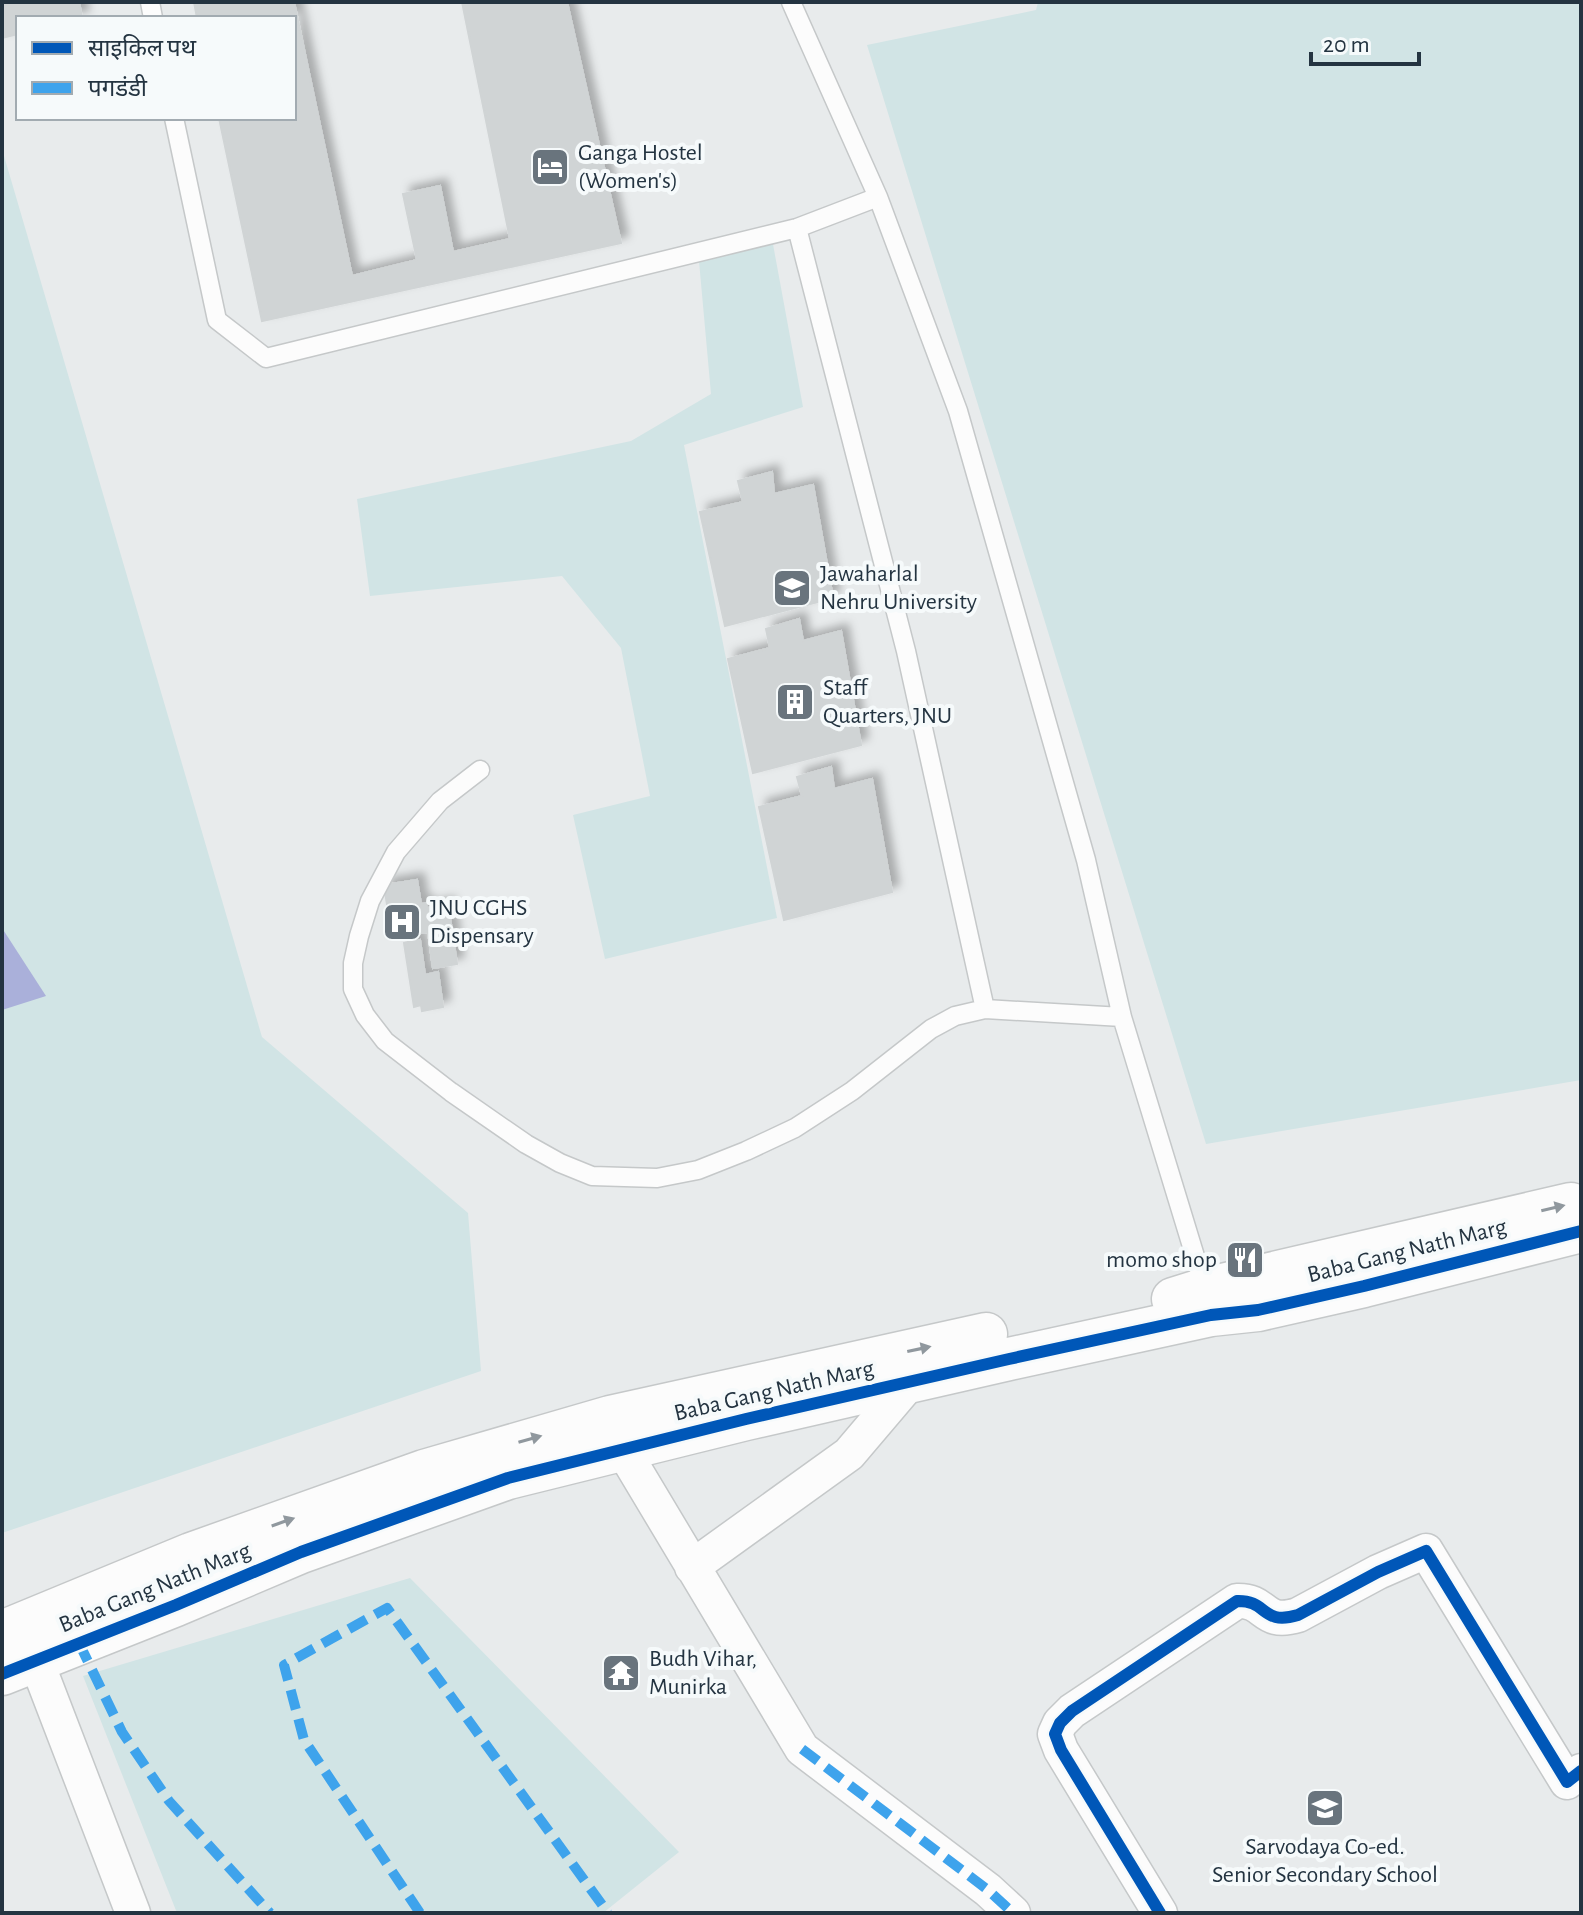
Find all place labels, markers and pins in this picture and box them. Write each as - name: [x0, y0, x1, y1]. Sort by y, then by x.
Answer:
- place label: Ganga Hostel (Women's): [578, 141, 703, 193]
- hotel icon: Ganga Hostel (Women's): [529, 146, 571, 188]
- place label: Jawaharlal Nehru University: [820, 562, 977, 614]
- school or university icon: Jawaharlal Nehru University: [771, 567, 813, 609]
- place label: Staff Quarters, JNU: [823, 676, 952, 728]
- building icon: Staff Quarters, JNU: [774, 681, 816, 723]
- place label: JNU CGHS Dispensary: [430, 896, 534, 948]
- hospital icon: JNU CGHS Dispensary: [381, 901, 423, 943]
- restaurant icon: momo shop: [1224, 1239, 1266, 1281]
- place label: momo shop: [1106, 1248, 1217, 1272]
- place label: Budh Vihar, Munirka: [649, 1647, 757, 1699]
- temple icon: Budh Vihar, Munirka: [600, 1652, 642, 1694]
- school or university icon: Sarvodaya Co-ed. Senior Secondary School: [1304, 1787, 1346, 1829]
- place label: Sarvodaya Co-ed. Senior Secondary School: [1212, 1835, 1438, 1887]

